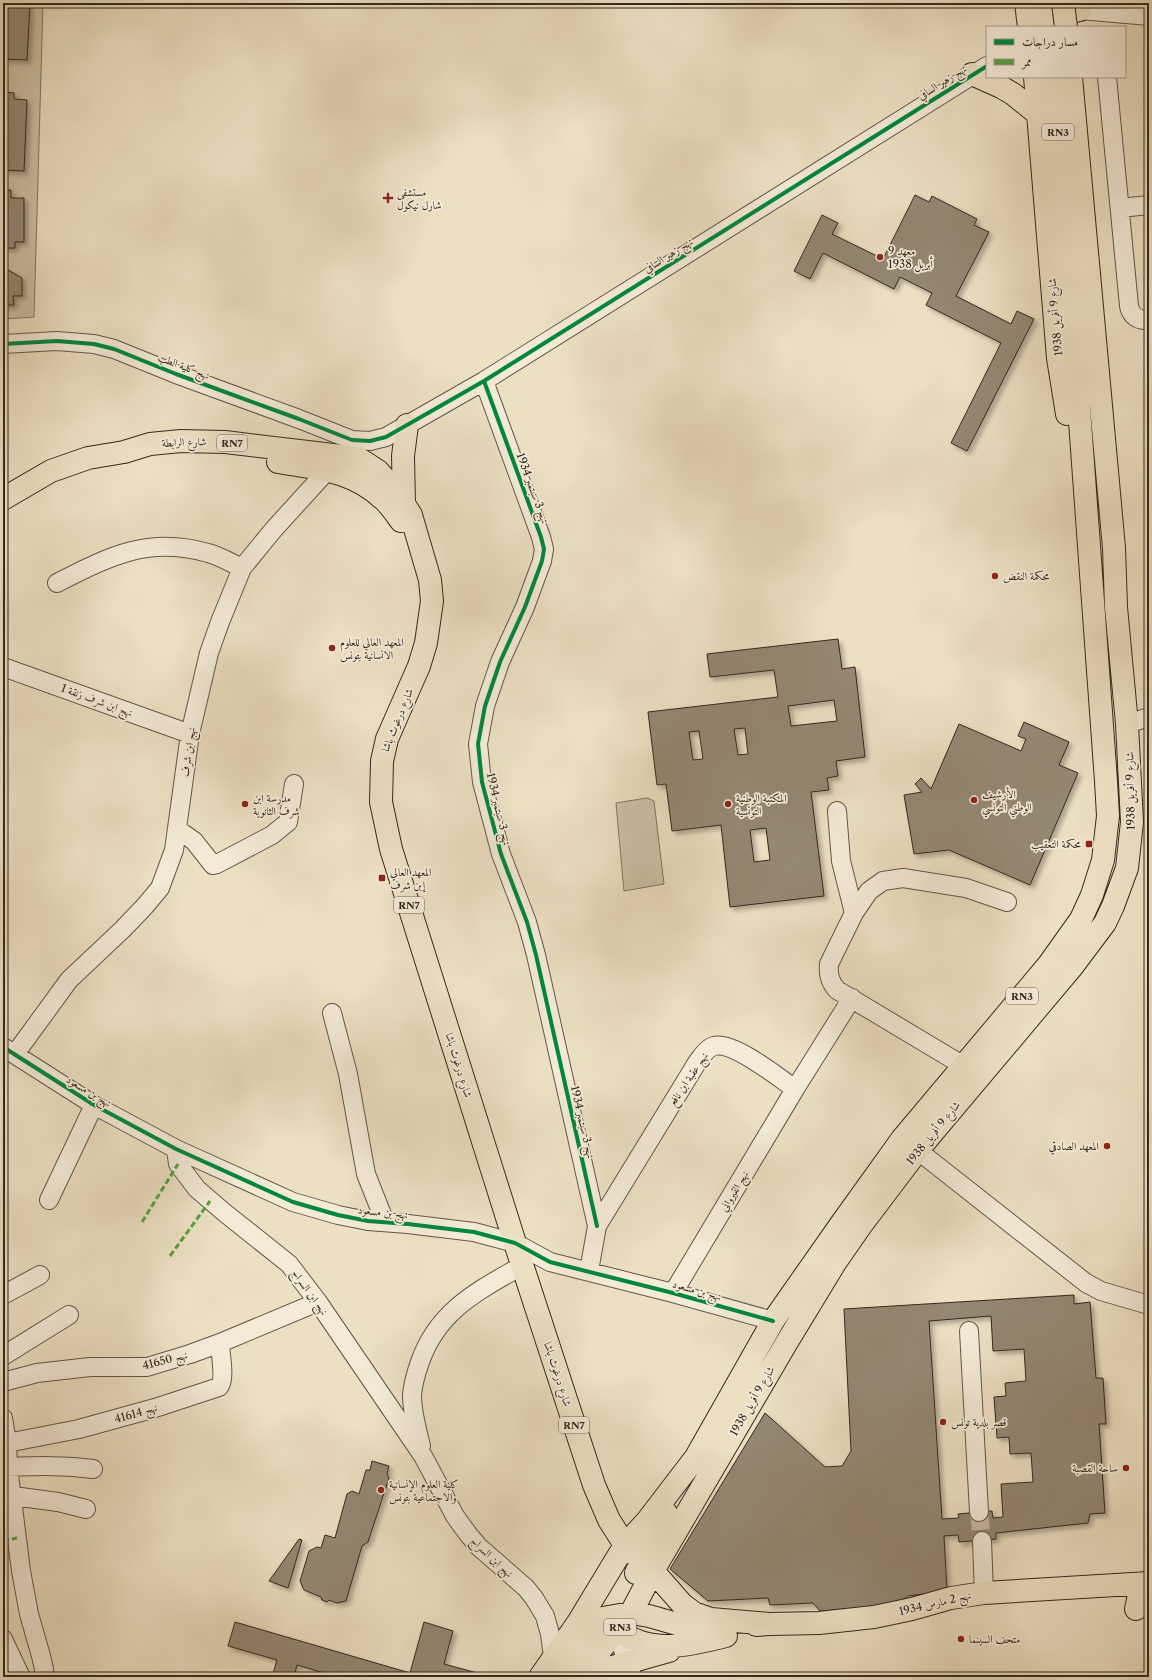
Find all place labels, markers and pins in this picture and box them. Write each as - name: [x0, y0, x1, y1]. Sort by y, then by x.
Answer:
- place label: مستشفى شارل نيكول: [397, 185, 441, 212]
- marker: مستشفى شارل نيكول: [382, 192, 394, 204]
- place label: معهد 9 أبريل 1938: [888, 244, 933, 273]
- marker: معهد 9 أبريل 1938: [875, 252, 885, 262]
- place label: محكمة النقض: [1003, 569, 1050, 584]
- marker: محكمة النقض: [990, 571, 1000, 581]
- place label: المعهد العالي للعلوم الانسانية بتونس: [340, 635, 404, 663]
- marker: المعهد العالي للعلوم الانسانية بتونس: [327, 643, 337, 653]
- place label: الأرشيف الوطني التونسي: [982, 786, 1032, 818]
- place label: مدرسة ابن شرف الثانوية: [253, 791, 300, 819]
- place label: المكتبة الوطنية التونسية: [736, 791, 787, 818]
- marker: الأرشيف الوطني التونسي: [969, 795, 979, 805]
- marker: مدرسة ابن شرف الثانوية: [240, 799, 250, 809]
- marker: المكتبة الوطنية التونسية: [723, 799, 733, 809]
- place label: محكمة التعقيب: [1031, 837, 1081, 852]
- marker: محكمة التعقيب: [1084, 839, 1094, 849]
- place label: المعهد العالي إبن شرف: [390, 865, 431, 893]
- marker: المعهد العالي إبن شرف: [377, 873, 387, 883]
- place label: المعهد الصادقي: [1049, 1139, 1099, 1155]
- marker: المعهد الصادقي: [1102, 1141, 1112, 1151]
- place label: قصر بلدية تونس: [951, 1415, 1006, 1430]
- marker: قصر بلدية تونس: [938, 1417, 948, 1427]
- place label: ساحة القصبة: [1072, 1461, 1118, 1475]
- marker: ساحة القصبة: [1121, 1463, 1131, 1473]
- place label: كلية العلوم الإنسانية والاجتماعية بتونس: [389, 1477, 459, 1505]
- marker: كلية العلوم الإنسانية والاجتماعية بتونس: [376, 1485, 386, 1495]
- place label: متحف السينما: [969, 1632, 1020, 1646]
- marker: متحف السينما: [956, 1634, 966, 1644]

